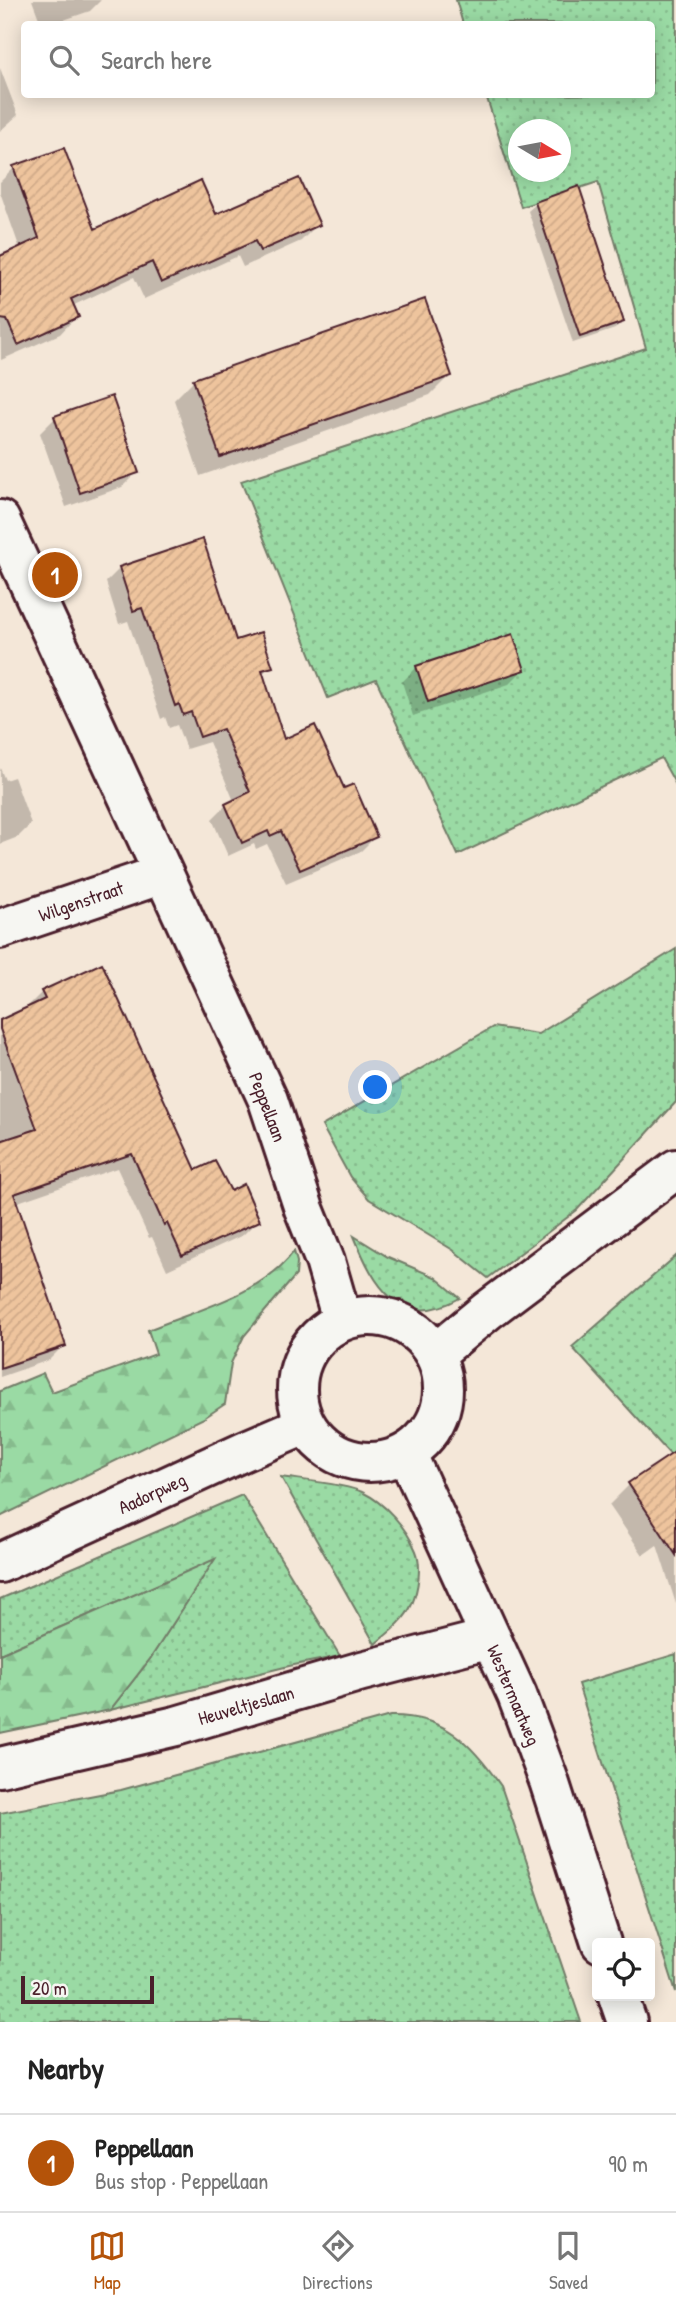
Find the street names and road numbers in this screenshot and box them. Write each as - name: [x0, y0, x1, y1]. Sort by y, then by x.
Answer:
- street label: Wilgenstraat: [35, 874, 127, 928]
- street label: Peppellaan: [243, 1069, 293, 1145]
- street label: Aadorpweg: [114, 1466, 190, 1520]
- street label: Westermaatweg: [481, 1641, 547, 1749]
- street label: Heuveltjeslaan: [195, 1679, 297, 1731]

